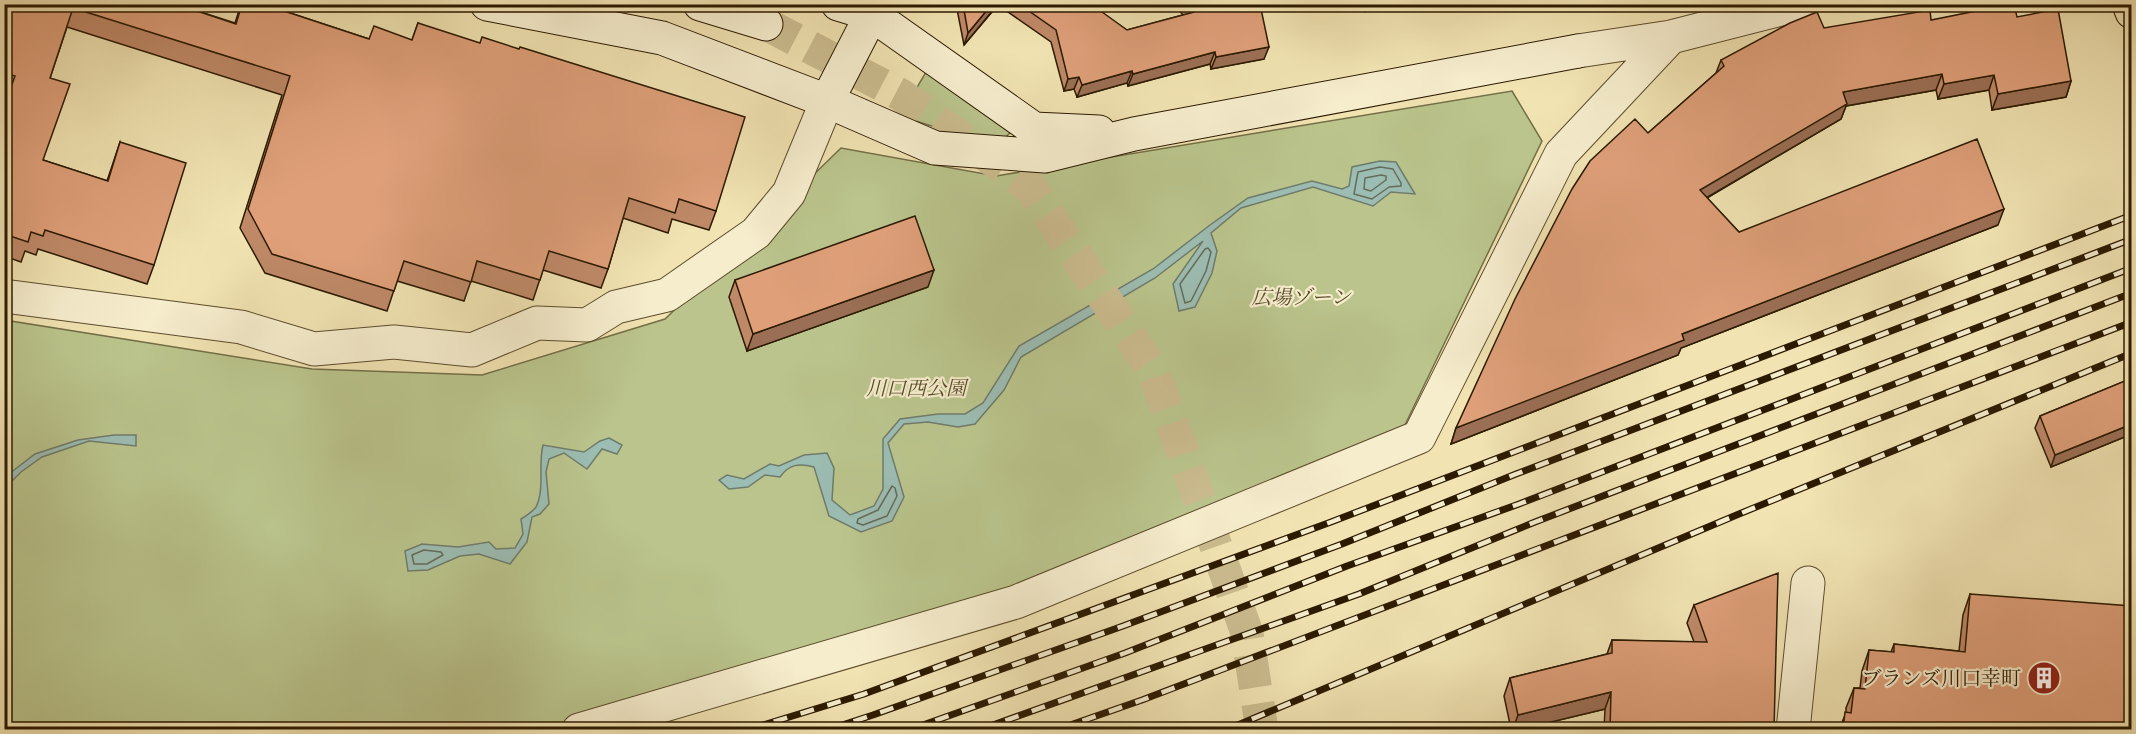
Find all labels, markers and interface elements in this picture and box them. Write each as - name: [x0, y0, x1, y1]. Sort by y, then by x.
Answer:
- park label: 広場ゾーン: [1251, 284, 1352, 310]
- park label: 川口西公園: [866, 375, 969, 401]
- building icon: ブランズ川口幸町: [2026, 660, 2062, 696]
- place label: ブランズ川口幸町: [1862, 665, 2021, 691]

